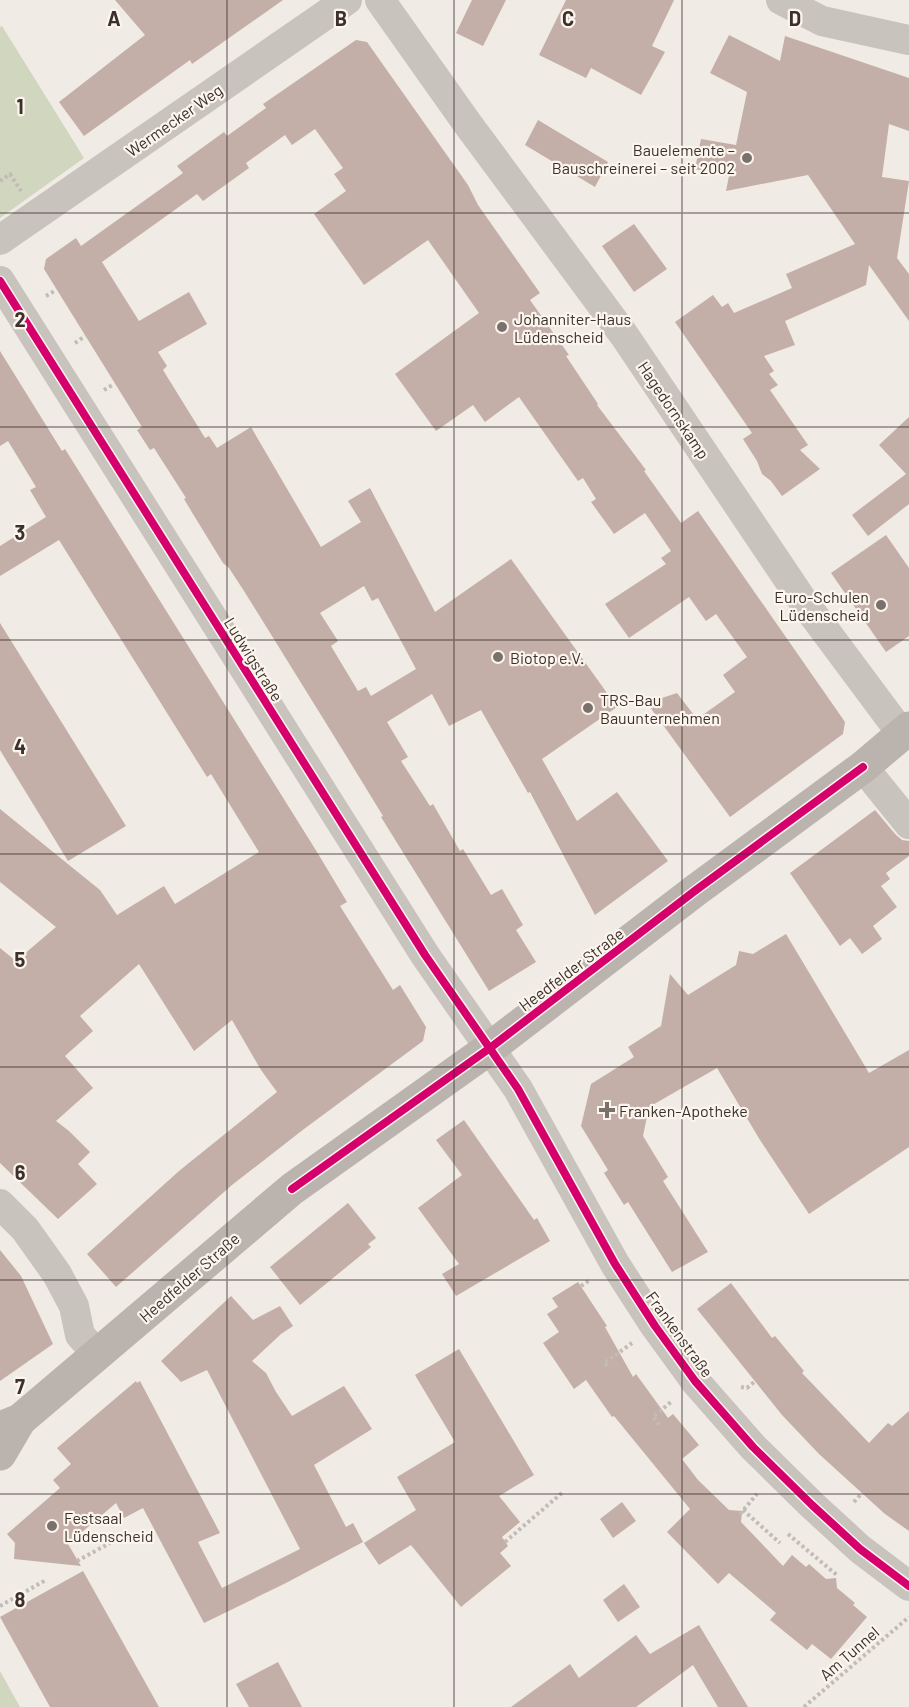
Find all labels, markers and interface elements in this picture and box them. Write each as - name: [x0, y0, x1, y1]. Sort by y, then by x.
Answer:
- text: A: [107, 6, 121, 30]
- text: B: [335, 6, 347, 30]
- text: C: [562, 6, 574, 30]
- text: D: [789, 6, 801, 30]
- street label: Wermecker Weg: [122, 80, 226, 160]
- text: 1: [16, 94, 24, 118]
- place label: Bauelemente – Bauschreinerei – seit 2002: [552, 140, 735, 177]
- marker: Bauelemente – Bauschreinerei – seit 2002: [740, 151, 754, 165]
- text: 2: [14, 307, 26, 331]
- place label: Johanniter-Haus Lüdenscheid: [514, 309, 631, 346]
- marker: Johanniter-Haus Lüdenscheid: [495, 320, 509, 334]
- street label: Hagedornskamp: [634, 358, 714, 462]
- text: 3: [15, 520, 25, 544]
- place label: Euro-Schulen Lüdenscheid: [774, 587, 869, 624]
- marker: Euro-Schulen Lüdenscheid: [874, 598, 888, 612]
- street label: Ludwigstraße: [221, 614, 287, 704]
- place label: Biotop e.V.: [510, 648, 584, 667]
- marker: Biotop e.V.: [491, 650, 505, 664]
- place label: TRS-Bau Bauunternehmen: [600, 690, 720, 727]
- marker: TRS-Bau Bauunternehmen: [581, 701, 595, 715]
- text: 4: [14, 734, 26, 758]
- street label: Heedfelder Straße: [515, 923, 627, 1015]
- text: 5: [15, 947, 26, 971]
- place label: Franken-Apotheke: [619, 1101, 748, 1120]
- marker: Franken-Apotheke: [600, 1103, 614, 1117]
- text: 6: [15, 1160, 26, 1184]
- street label: Heedfelder Straße: [135, 1228, 243, 1326]
- street label: Frankenstraße: [643, 1287, 717, 1381]
- text: 7: [15, 1374, 25, 1398]
- place label: Festsaal Lüdenscheid: [64, 1508, 153, 1545]
- marker: Festsaal Lüdenscheid: [45, 1519, 59, 1533]
- text: 8: [15, 1587, 26, 1611]
- street label: Am Tunnel: [815, 1622, 883, 1684]

